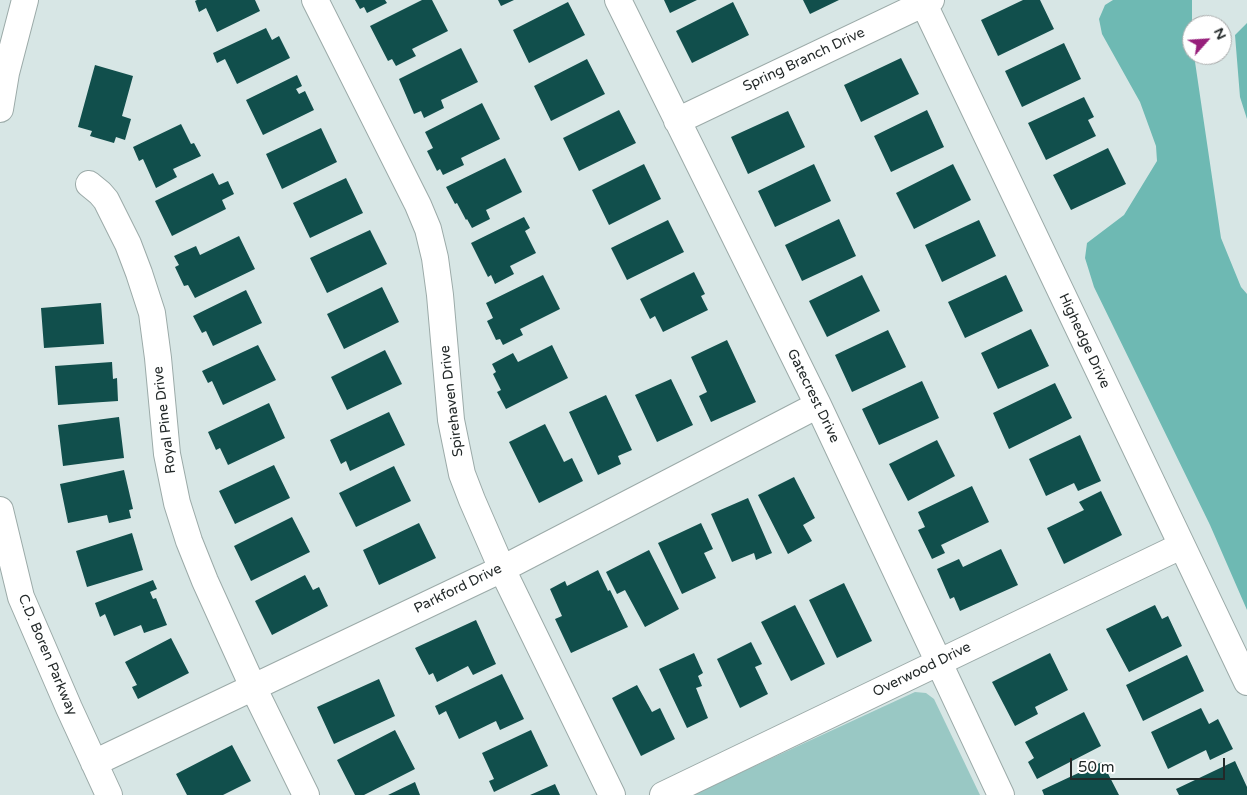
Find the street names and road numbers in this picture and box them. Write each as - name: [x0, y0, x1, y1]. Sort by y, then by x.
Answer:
- street label: Spring Branch Drive: [740, 24, 868, 96]
- street label: Highedge Drive: [1055, 291, 1113, 391]
- street label: Spirehaven Drive: [437, 344, 467, 458]
- street label: Gatecrest Drive: [783, 346, 843, 446]
- street label: Royal Pine Drive: [150, 365, 180, 475]
- street label: Parkford Drive: [411, 561, 505, 617]
- street label: C.D. Boren Parkway: [14, 592, 80, 718]
- street label: Overwood Drive: [870, 639, 974, 701]

